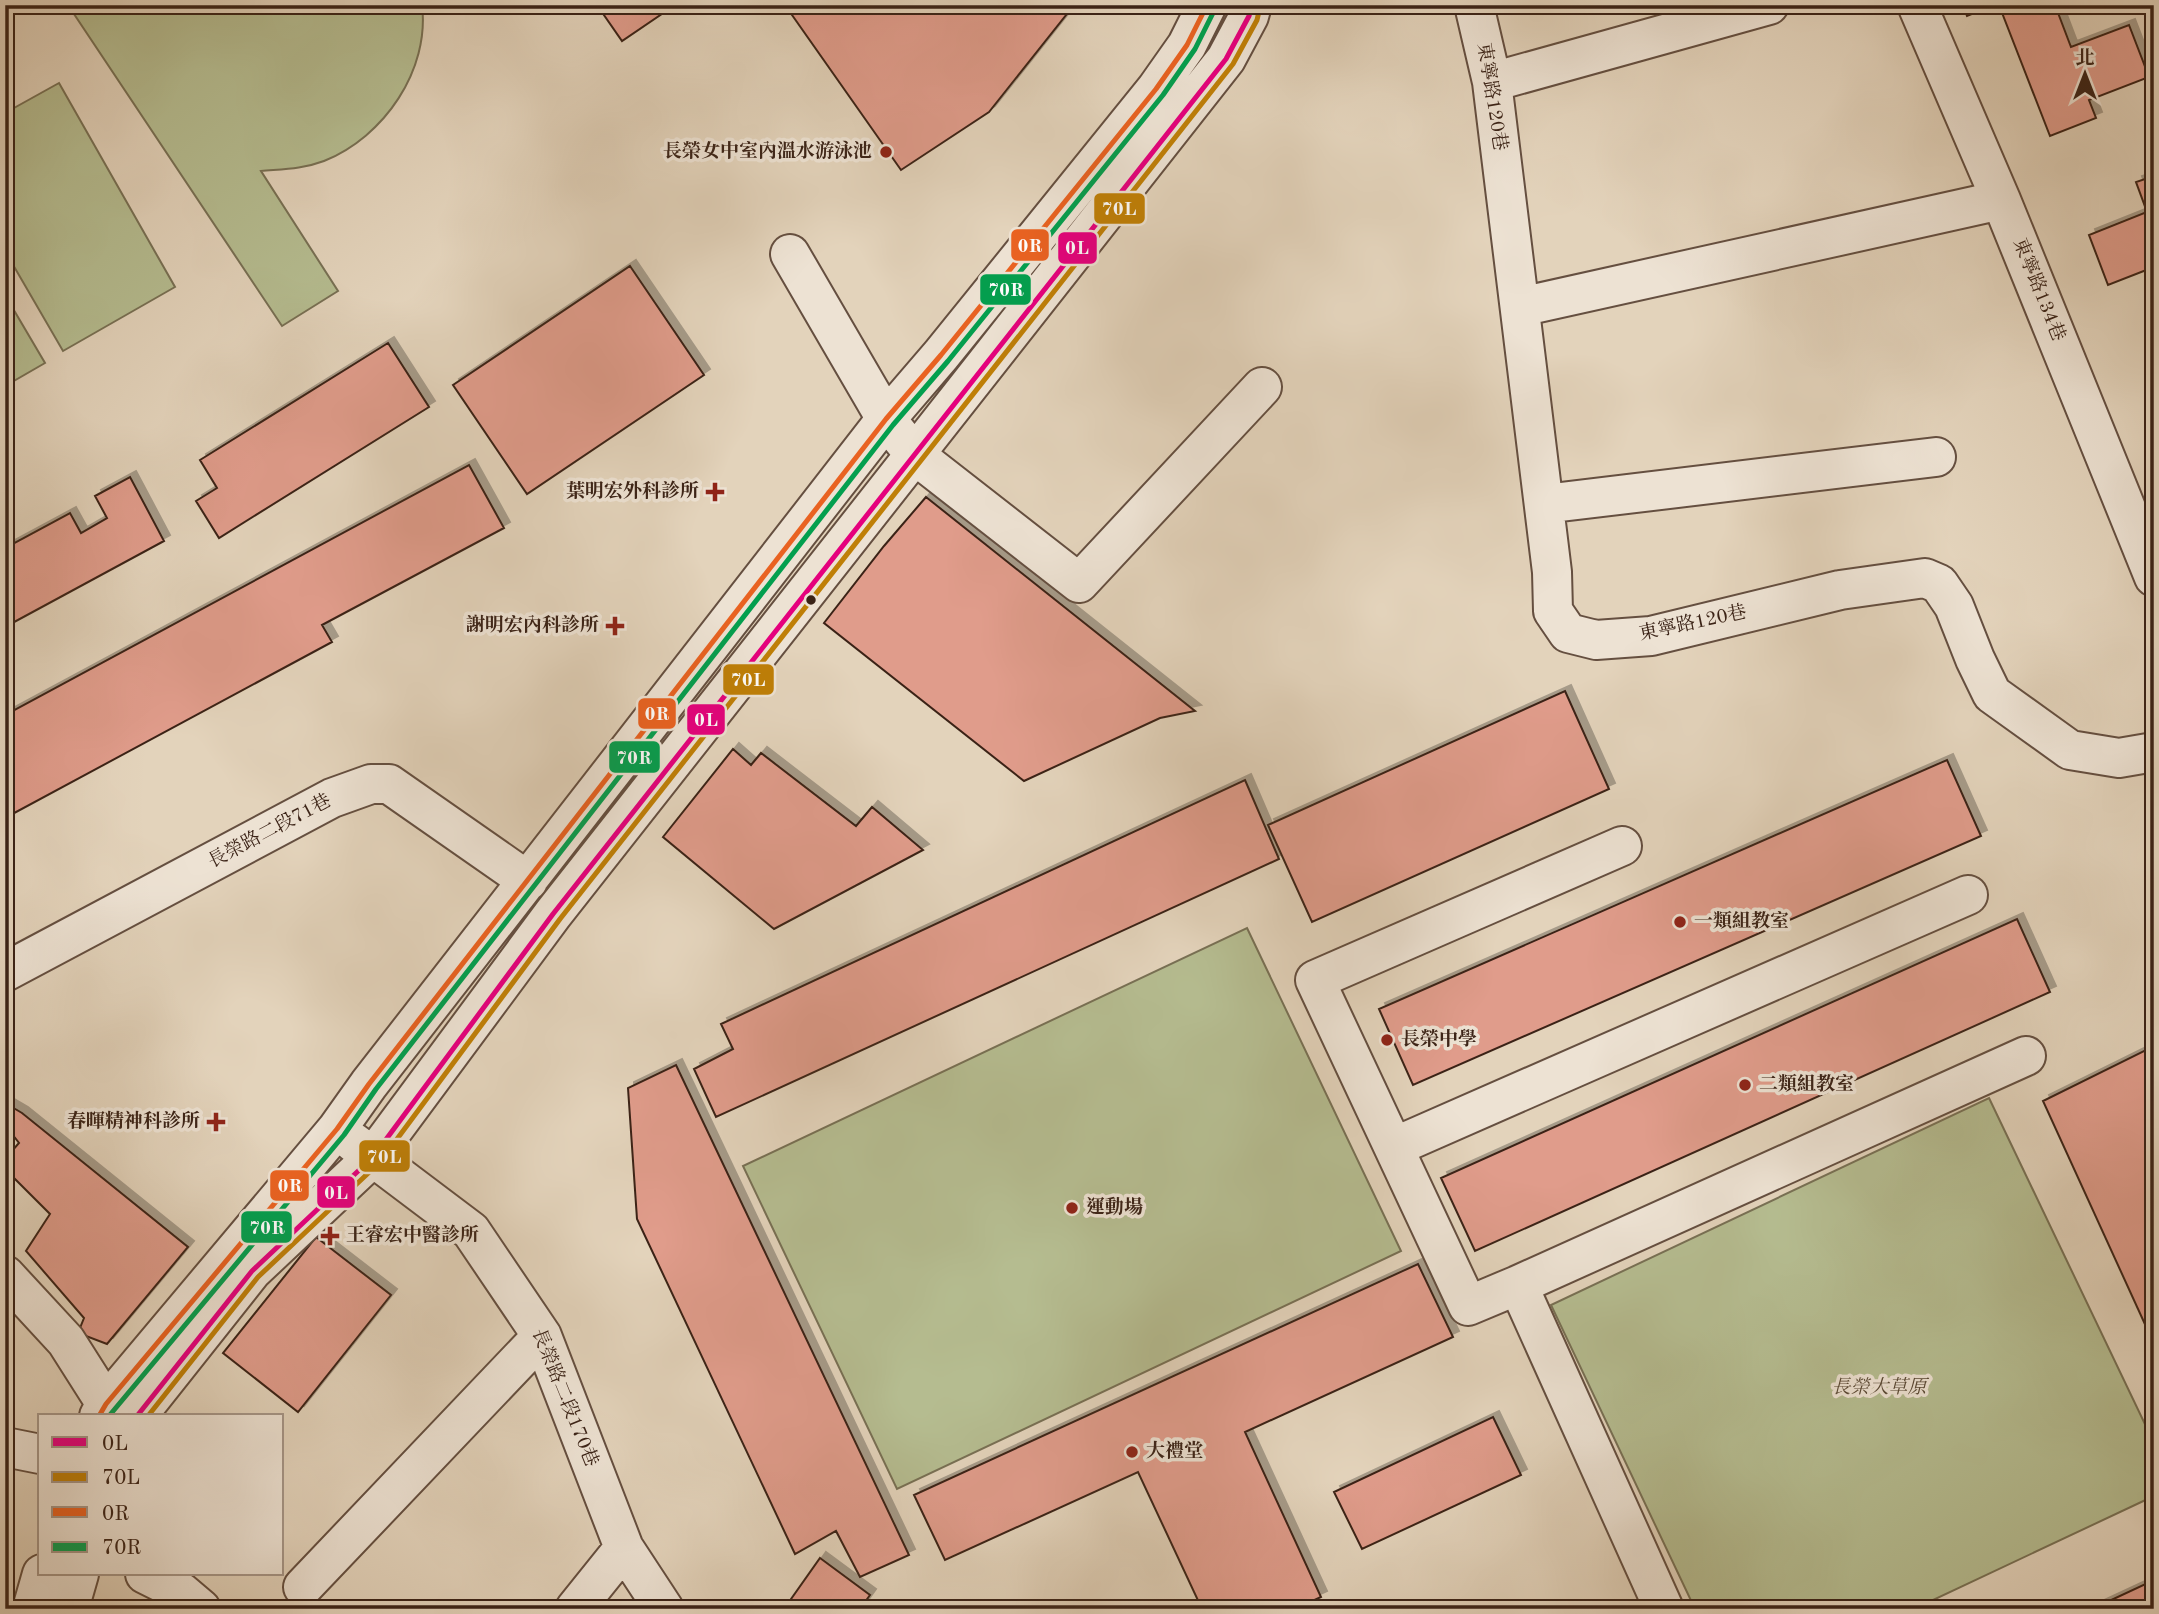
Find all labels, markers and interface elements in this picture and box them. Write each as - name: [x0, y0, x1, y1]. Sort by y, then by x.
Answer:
- north arrow: [2050, 38, 2120, 108]
- street label: 東寧路120巷: [1473, 41, 1512, 152]
- text: 北: [2075, 48, 2095, 69]
- place label: 長榮女中室內溫水游泳池: [663, 140, 872, 162]
- marker: 長榮女中室內溫水游泳池: [878, 144, 894, 160]
- line badge: 70L: [1093, 192, 1146, 225]
- text: 70L: [1102, 201, 1137, 220]
- line badge: 0R: [1010, 228, 1050, 262]
- line badge: 0L: [1057, 231, 1098, 265]
- street label: 東寧路134巷: [2009, 235, 2070, 344]
- text: 0R: [1018, 238, 1043, 257]
- text: 0L: [1065, 240, 1089, 259]
- line badge: 70R: [979, 273, 1032, 306]
- text: 70R: [988, 282, 1024, 301]
- place label: 葉明宏外科診所: [566, 480, 699, 502]
- marker: 葉明宏外科診所: [705, 482, 725, 502]
- unlabelled marker: [804, 593, 818, 607]
- street label: 東寧路120巷: [1637, 600, 1748, 645]
- place label: 謝明宏內科診所: [466, 614, 599, 636]
- marker: 謝明宏內科診所: [605, 616, 625, 636]
- line badge: 70L: [722, 663, 775, 696]
- text: 70L: [731, 672, 766, 691]
- line badge: 0R: [637, 697, 677, 730]
- line badge: 0L: [686, 703, 726, 736]
- text: 0R: [645, 706, 670, 725]
- text: 0L: [694, 712, 718, 731]
- line badge: 70R: [608, 740, 661, 774]
- text: 70R: [616, 750, 652, 769]
- street label: 長榮路二段71巷: [205, 790, 335, 872]
- place label: 一類組教室: [1694, 910, 1789, 932]
- marker: 一類組教室: [1672, 914, 1688, 930]
- place label: 長榮中學: [1401, 1028, 1477, 1050]
- marker: 長榮中學: [1379, 1032, 1395, 1048]
- place label: 二類組教室: [1759, 1073, 1854, 1095]
- marker: 二類組教室: [1737, 1077, 1753, 1093]
- place label: 春暉精神科診所: [67, 1110, 200, 1132]
- marker: 春暉精神科診所: [206, 1112, 226, 1132]
- line badge: 70L: [358, 1139, 411, 1173]
- text: 70L: [367, 1149, 402, 1168]
- line badge: 0R: [269, 1169, 310, 1202]
- line badge: 0L: [316, 1175, 356, 1209]
- text: 0R: [278, 1178, 303, 1197]
- text: 0L: [324, 1185, 348, 1204]
- place label: 運動場: [1086, 1196, 1143, 1218]
- marker: 運動場: [1064, 1200, 1080, 1216]
- line badge: 70R: [240, 1210, 293, 1244]
- text: 70R: [249, 1220, 285, 1239]
- place label: 王睿宏中醫診所: [346, 1224, 479, 1246]
- marker: 王睿宏中醫診所: [320, 1226, 340, 1246]
- street label: 長榮路二段170巷: [528, 1326, 602, 1470]
- park label: 長榮大草原: [1831, 1377, 1929, 1398]
- legend: [38, 1414, 284, 1576]
- text: 0L: [102, 1434, 128, 1455]
- place label: 大禮堂: [1146, 1440, 1203, 1462]
- marker: 大禮堂: [1124, 1444, 1140, 1460]
- text: 70L: [102, 1468, 140, 1489]
- text: 0R: [102, 1504, 129, 1525]
- text: 70R: [102, 1538, 141, 1559]

